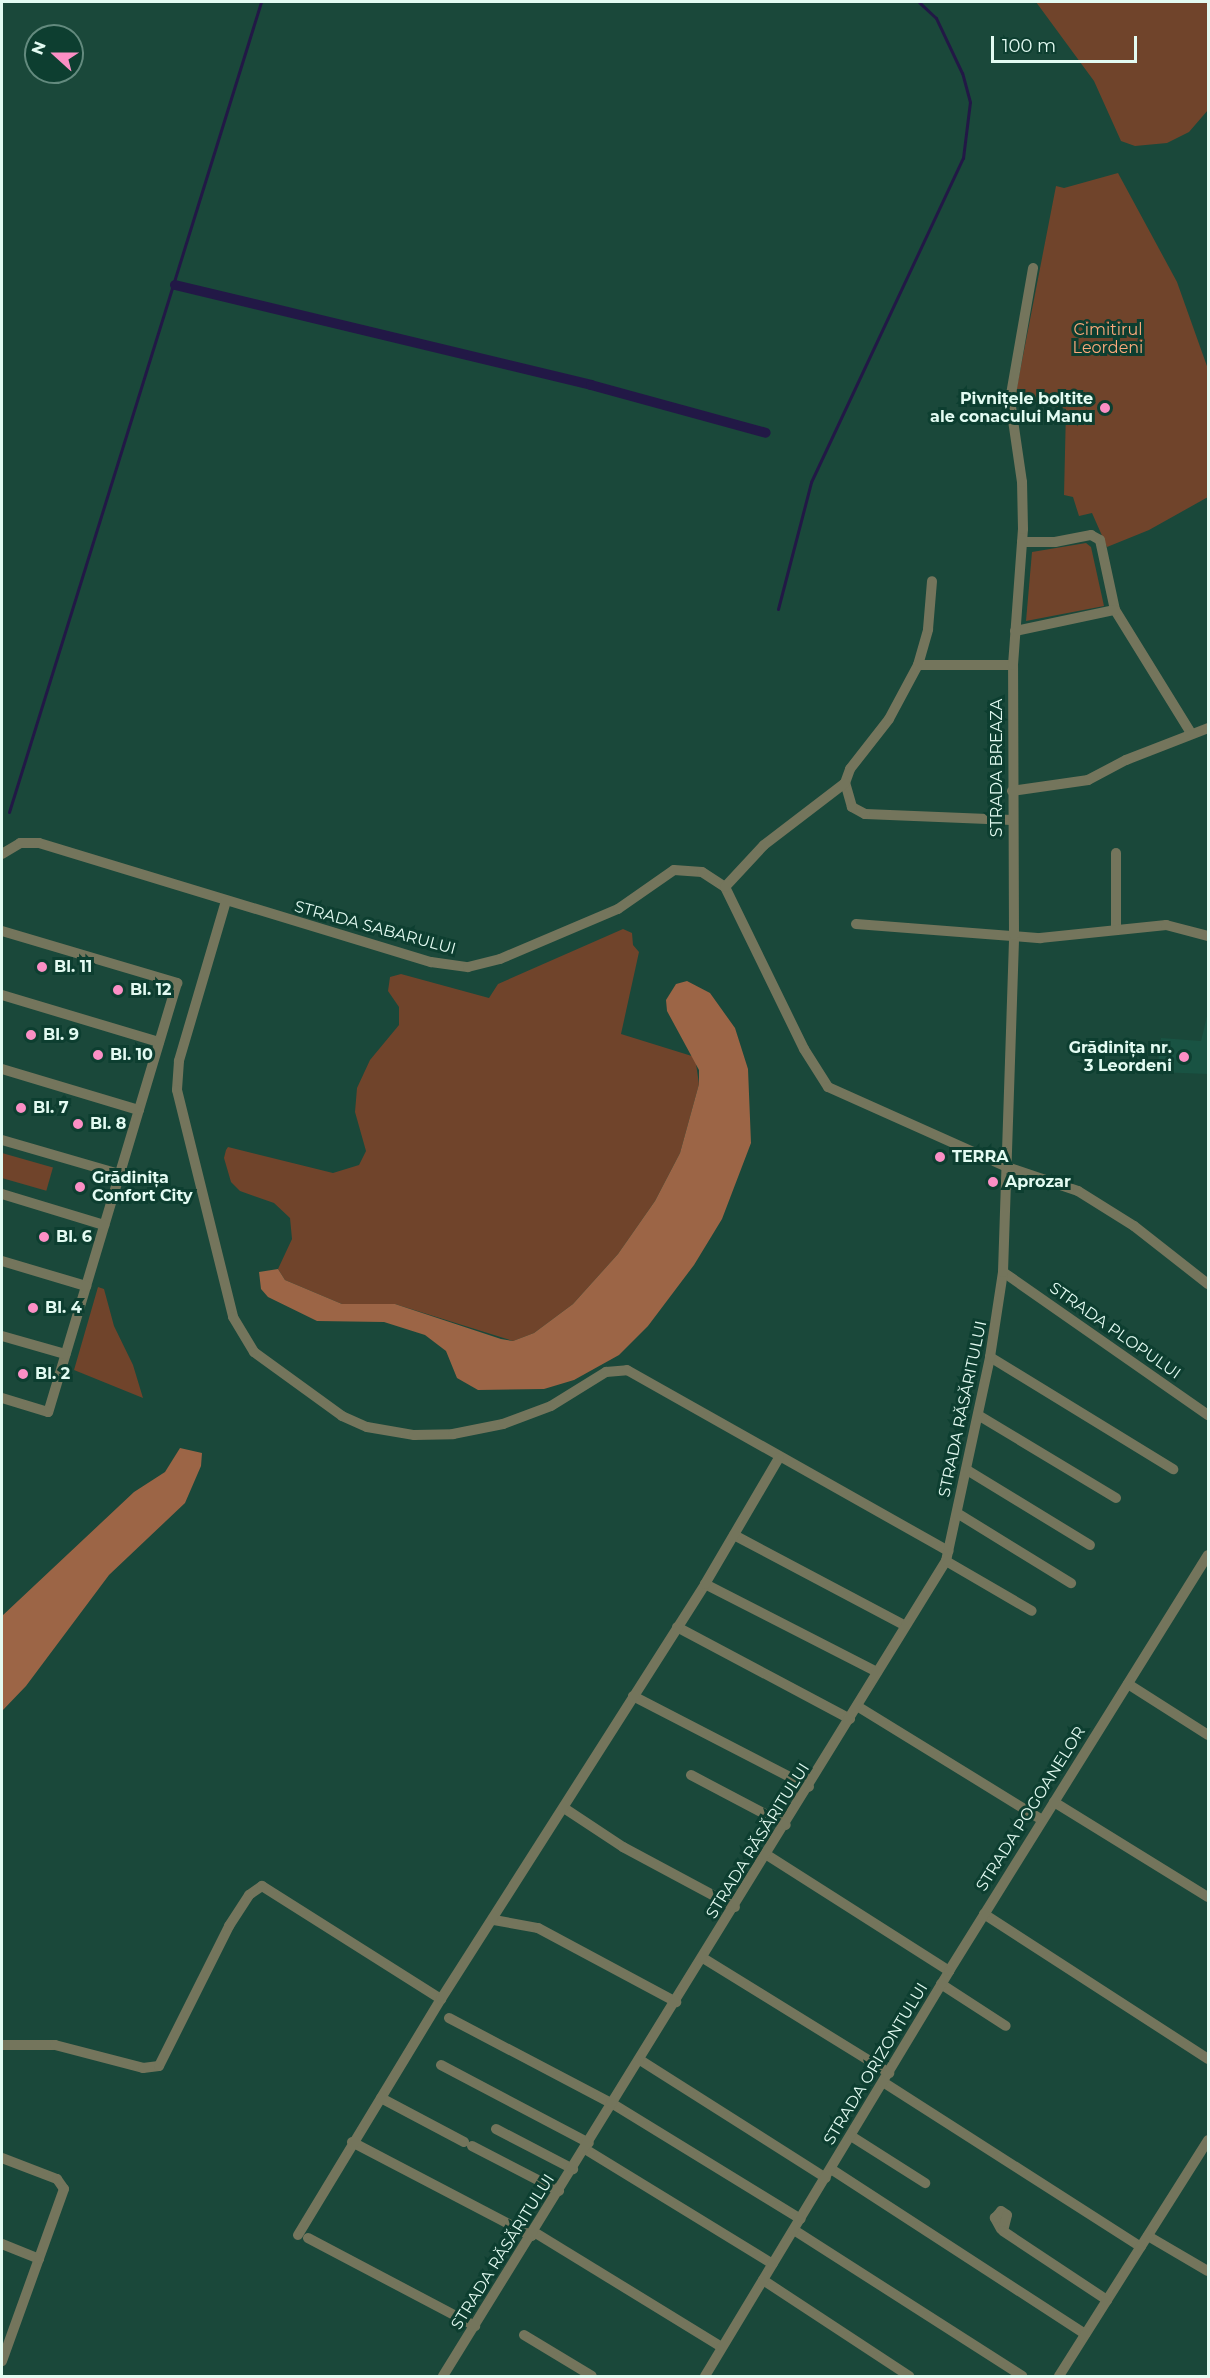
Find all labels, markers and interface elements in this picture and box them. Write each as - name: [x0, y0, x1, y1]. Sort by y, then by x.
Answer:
- north arrow: [24, 24, 84, 84]
- scale bar: [994, 24, 1140, 62]
- text: 100 m: [1002, 35, 1056, 57]
- text: N: [27, 39, 50, 58]
- park label: Cimitirul Leordeni: [1073, 320, 1143, 358]
- place label: Pivnițele boltite ale conacului Manu: [930, 389, 1093, 427]
- marker: Pivnițele boltite ale conacului Manu: [1098, 401, 1112, 415]
- street label: STRADA BREAZA: [987, 699, 1007, 837]
- street label: STRADA SABARULUI: [292, 897, 458, 959]
- place label: Bl. 11: [54, 957, 92, 977]
- marker: Bl. 11: [35, 960, 49, 974]
- place label: Bl. 12: [130, 980, 171, 1000]
- marker: Bl. 12: [111, 983, 125, 997]
- place label: Bl. 9: [43, 1025, 79, 1045]
- marker: Bl. 9: [24, 1028, 38, 1042]
- place label: Grădinița nr. 3 Leordeni: [1069, 1038, 1172, 1076]
- place label: Bl. 10: [110, 1045, 153, 1065]
- marker: Bl. 10: [91, 1048, 105, 1062]
- marker: Grădinița nr. 3 Leordeni: [1177, 1050, 1191, 1064]
- place label: Bl. 7: [33, 1098, 69, 1118]
- marker: Bl. 7: [14, 1101, 28, 1115]
- place label: Bl. 8: [90, 1114, 126, 1134]
- marker: Bl. 8: [71, 1117, 85, 1131]
- place label: TERRA: [952, 1147, 1008, 1167]
- marker: TERRA: [933, 1150, 947, 1164]
- place label: Grădinița Confort City: [92, 1168, 193, 1206]
- place label: Aprozar: [1005, 1172, 1071, 1192]
- marker: Aprozar: [986, 1175, 1000, 1189]
- marker: Grădinița Confort City: [73, 1180, 87, 1194]
- place label: Bl. 6: [56, 1227, 92, 1247]
- marker: Bl. 6: [37, 1230, 51, 1244]
- street label: STRADA PLOPULUI: [1046, 1279, 1184, 1383]
- place label: Bl. 4: [45, 1298, 82, 1318]
- marker: Bl. 4: [26, 1301, 40, 1315]
- street label: STRADA RĂSĂRITULUI: [935, 1319, 991, 1499]
- place label: Bl. 2: [35, 1364, 70, 1384]
- marker: Bl. 2: [16, 1367, 30, 1381]
- street label: STRADA POGOANELOR: [972, 1723, 1090, 1895]
- street label: STRADA RĂSĂRITULUI: [702, 1760, 814, 1922]
- street label: STRADA ORIZONTULUI: [820, 1980, 932, 2148]
- street label: STRADA RĂSĂRITULUI: [447, 2171, 559, 2333]

